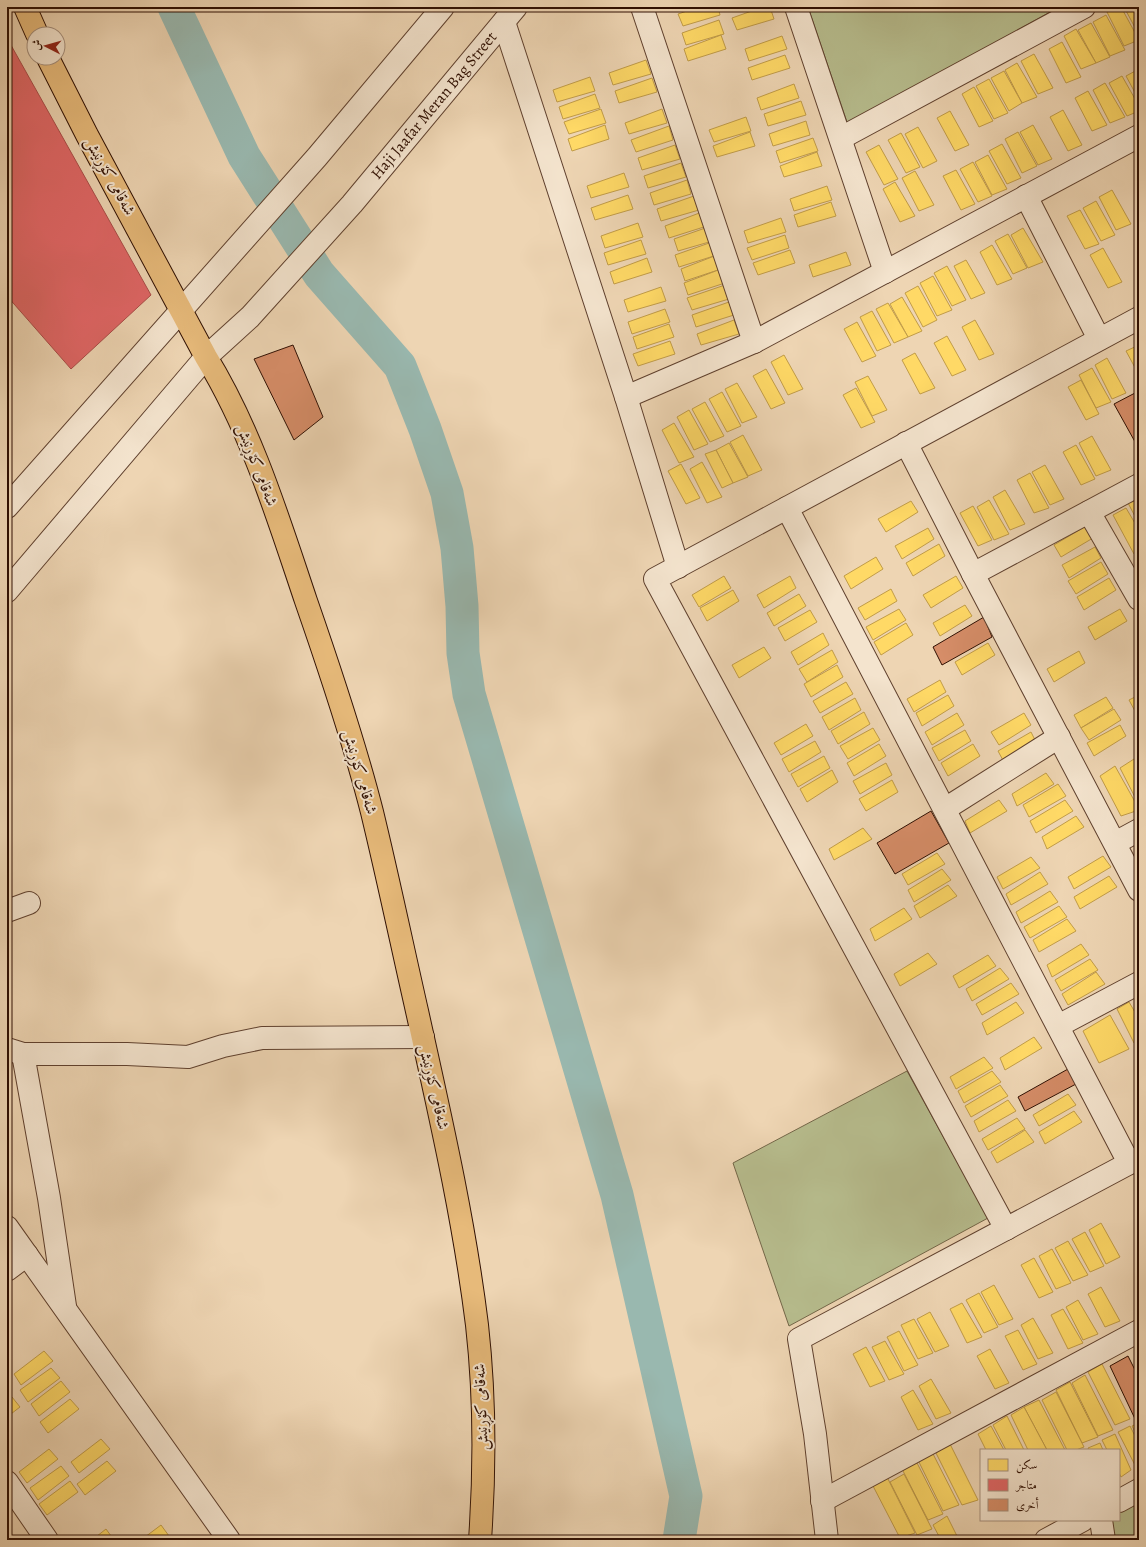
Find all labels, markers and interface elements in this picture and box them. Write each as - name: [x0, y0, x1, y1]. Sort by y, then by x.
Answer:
- north arrow: [26, 26, 66, 66]
- street label: Haji Jaafar Meran Bag Street: [366, 27, 502, 184]
- text: ش: [29, 39, 45, 51]
- street label: شەقامی کۆڕنیش: [78, 133, 141, 220]
- street label: شەقامی کۆڕنیش: [229, 421, 283, 510]
- street label: شەقامی کۆڕنیش: [336, 727, 383, 817]
- street label: شەقامی کۆڕنیش: [412, 1042, 454, 1132]
- street label: شەقامی کۆڕنیش: [468, 1363, 496, 1451]
- legend: [980, 1449, 1120, 1521]
- text: سكن: [1016, 1457, 1037, 1474]
- text: متاجر: [1014, 1477, 1037, 1493]
- text: أخرى: [1016, 1497, 1039, 1513]

